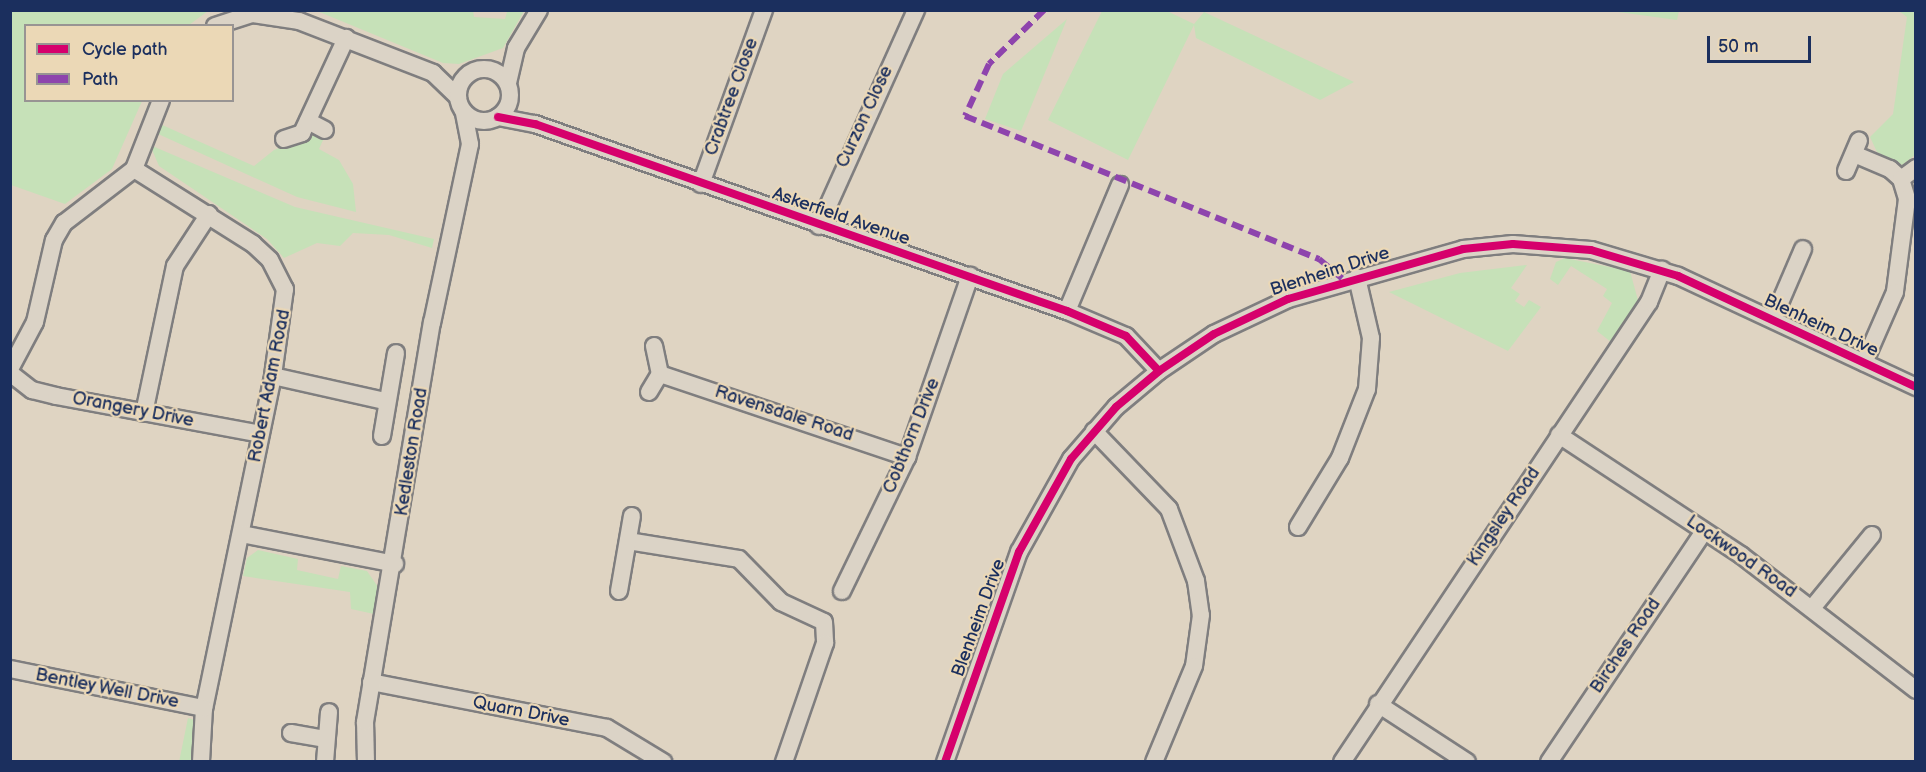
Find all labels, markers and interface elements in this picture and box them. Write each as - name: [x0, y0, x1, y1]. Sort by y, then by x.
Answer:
- legend: [24, 24, 234, 102]
- scale bar: [1710, 24, 1814, 62]
- street label: Crabtree Close: [701, 35, 763, 159]
- text: 50 m: [1718, 36, 1759, 57]
- text: Cycle path: [82, 39, 168, 60]
- street label: Curzon Close: [832, 63, 898, 171]
- text: Path: [82, 69, 118, 90]
- street label: Askerfield Avenue: [769, 183, 913, 251]
- street label: Blenheim Drive: [1268, 243, 1392, 301]
- street label: Blenheim Drive: [1760, 290, 1882, 362]
- street label: Robert Adam Road: [245, 308, 295, 464]
- street label: Cobthorn Drive: [879, 375, 945, 497]
- street label: Ravensdale Road: [712, 381, 856, 447]
- street label: Kedleston Road: [391, 386, 433, 518]
- street label: Orangery Drive: [70, 388, 196, 432]
- street label: Kingsley Road: [1463, 463, 1545, 571]
- street label: Lockwood Road: [1682, 511, 1800, 603]
- street label: Blenheim Drive: [948, 556, 1010, 680]
- street label: Birches Road: [1586, 594, 1666, 698]
- street label: Bentley Well Drive: [33, 664, 181, 714]
- street label: Quarn Drive: [471, 692, 571, 732]

